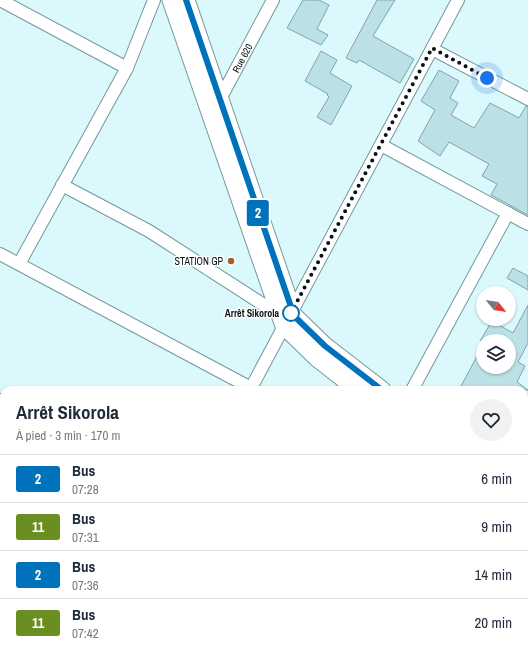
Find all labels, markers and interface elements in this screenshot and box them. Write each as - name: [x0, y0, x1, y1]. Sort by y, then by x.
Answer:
- street label: Rue 620: [229, 41, 255, 75]
- your location: [477, 68, 497, 88]
- line badge: 2: [245, 200, 271, 226]
- text: 2: [255, 204, 261, 222]
- place label: STATION GP: [175, 255, 224, 268]
- marker: STATION GP: [226, 256, 236, 266]
- north arrow: [476, 286, 516, 326]
- map controls: [476, 286, 516, 374]
- marker: Arrêt Sikorola: [282, 304, 300, 322]
- place label: Arrêt Sikorola: [225, 307, 279, 320]
- button: layers: [476, 334, 516, 374]
- text: Arrêt Sikorola: [16, 399, 119, 425]
- button: heart: [470, 399, 512, 441]
- text: À pied · 3 min · 170 m: [16, 427, 120, 444]
- text: Bus: [72, 460, 95, 481]
- text: 6 min: [481, 468, 512, 489]
- text: 2: [35, 470, 41, 488]
- text: 07:28: [72, 481, 99, 498]
- text: Bus: [72, 508, 95, 529]
- text: 9 min: [481, 516, 512, 537]
- text: 11: [32, 518, 44, 536]
- text: 07:31: [72, 529, 99, 546]
- text: Bus: [72, 556, 95, 577]
- text: 14 min: [474, 564, 512, 585]
- text: 2: [35, 566, 41, 584]
- text: 07:36: [72, 577, 99, 594]
- text: Bus: [72, 604, 95, 625]
- text: 20 min: [474, 612, 512, 633]
- text: 11: [32, 614, 44, 632]
- text: 07:42: [72, 625, 99, 642]

